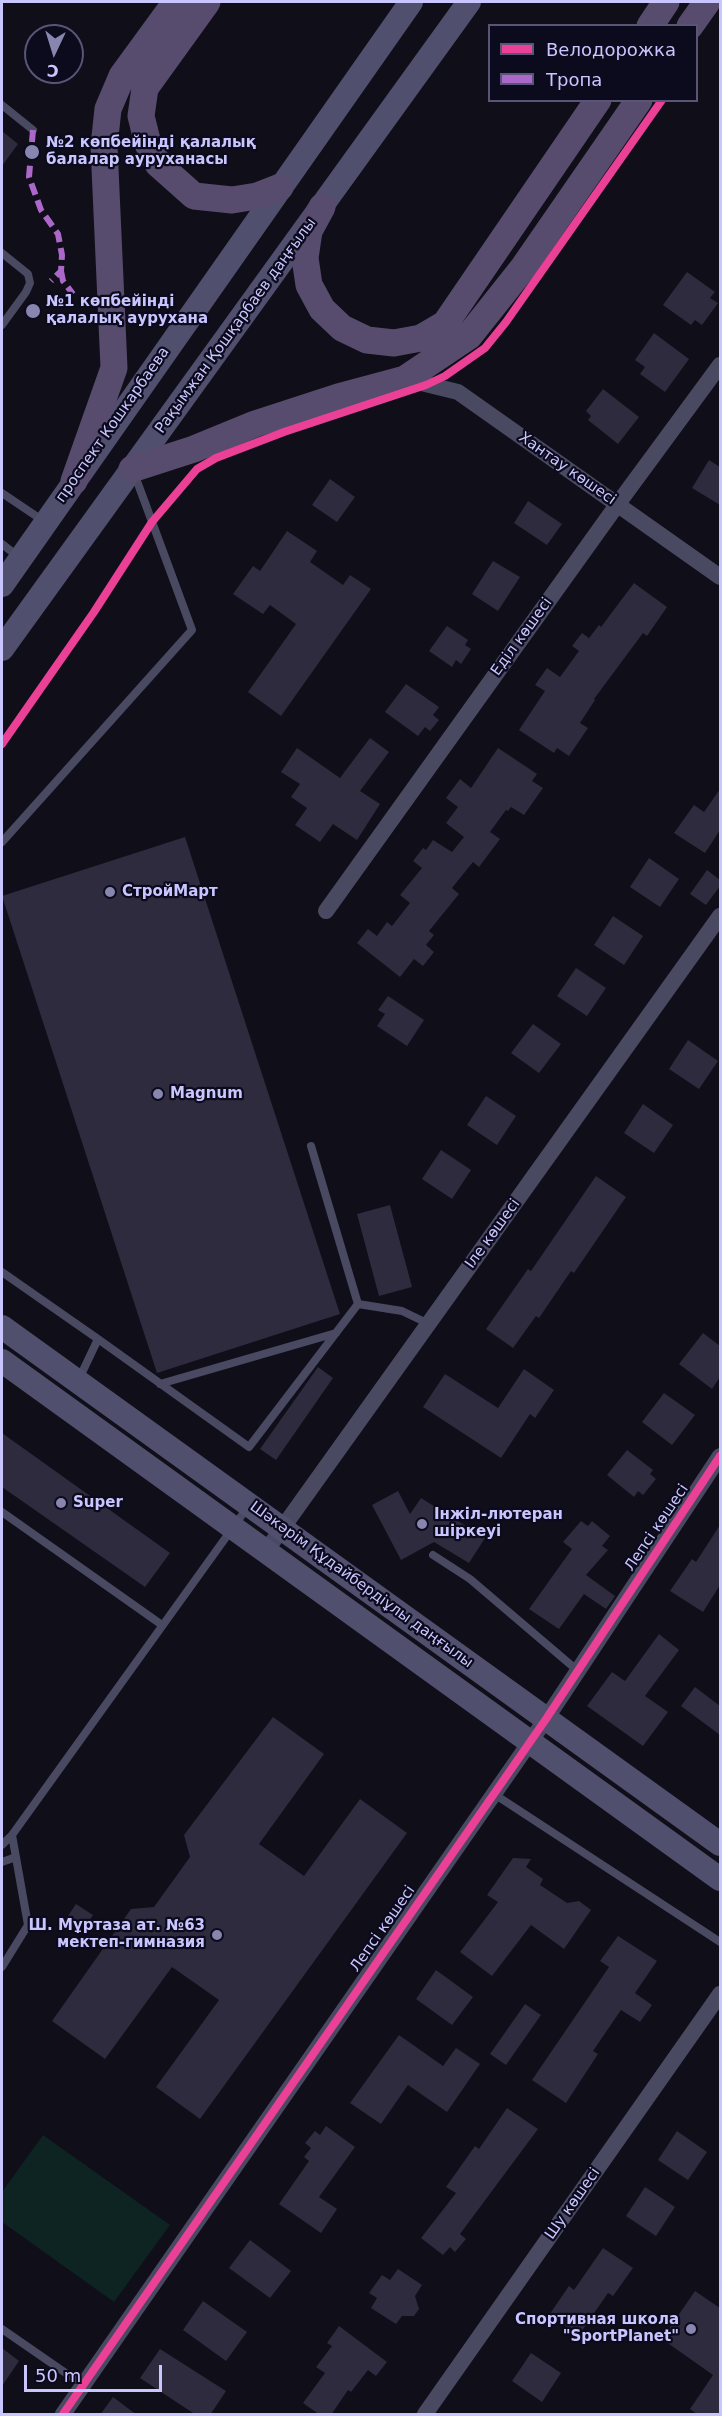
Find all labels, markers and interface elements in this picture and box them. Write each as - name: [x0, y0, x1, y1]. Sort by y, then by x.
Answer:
- north arrow: [24, 24, 84, 84]
- legend: [488, 24, 698, 102]
- text: Велодорожка: [546, 39, 676, 60]
- text: С: [46, 61, 59, 80]
- text: Тропа: [546, 69, 602, 90]
- place label: №2 көпбейінді қалалық балалар ауруханасы: [46, 134, 256, 169]
- marker: №2 көпбейінді қалалық балалар ауруханасы: [23, 143, 41, 161]
- street label: Рақымжан Қошқарбаев даңғылы: [152, 215, 320, 437]
- place label: №1 көпбейінді қалалық аурухана: [46, 293, 208, 328]
- marker: №1 көпбейінді қалалық аурухана: [24, 302, 42, 320]
- street label: проспект Кошкарбаева: [52, 344, 174, 506]
- street label: Хантау көшесі: [515, 429, 619, 509]
- street label: Еділ көшесі: [488, 595, 556, 679]
- place label: СтройМарт: [122, 883, 218, 901]
- marker: СтройМарт: [103, 885, 117, 899]
- place label: Magnum: [170, 1085, 243, 1103]
- marker: Magnum: [151, 1087, 165, 1101]
- street label: Іле көшесі: [462, 1196, 524, 1272]
- street label: Лепсі көшесі: [621, 1481, 693, 1575]
- place label: Super: [73, 1494, 123, 1512]
- marker: Super: [54, 1496, 68, 1510]
- street label: Шәкәрім Құдайбердіұлы даңғылы: [246, 1498, 476, 1672]
- place label: Інжіл-лютеран шіркеуі: [434, 1506, 563, 1541]
- marker: Інжіл-лютеран шіркеуі: [415, 1517, 429, 1531]
- street label: Лепсі көшесі: [347, 1882, 419, 1976]
- place label: Ш. Мұртаза ат. №63 мектеп-гимназия: [29, 1917, 205, 1952]
- marker: Ш. Мұртаза ат. №63 мектеп-гимназия: [210, 1928, 224, 1942]
- street label: Шу көшесі: [542, 2165, 604, 2243]
- place label: Спортивная школа "SportPlanet": [515, 2311, 679, 2346]
- marker: Спортивная школа "SportPlanet": [684, 2322, 698, 2336]
- scale bar: [27, 2353, 165, 2391]
- text: 50 m: [35, 2365, 81, 2386]

